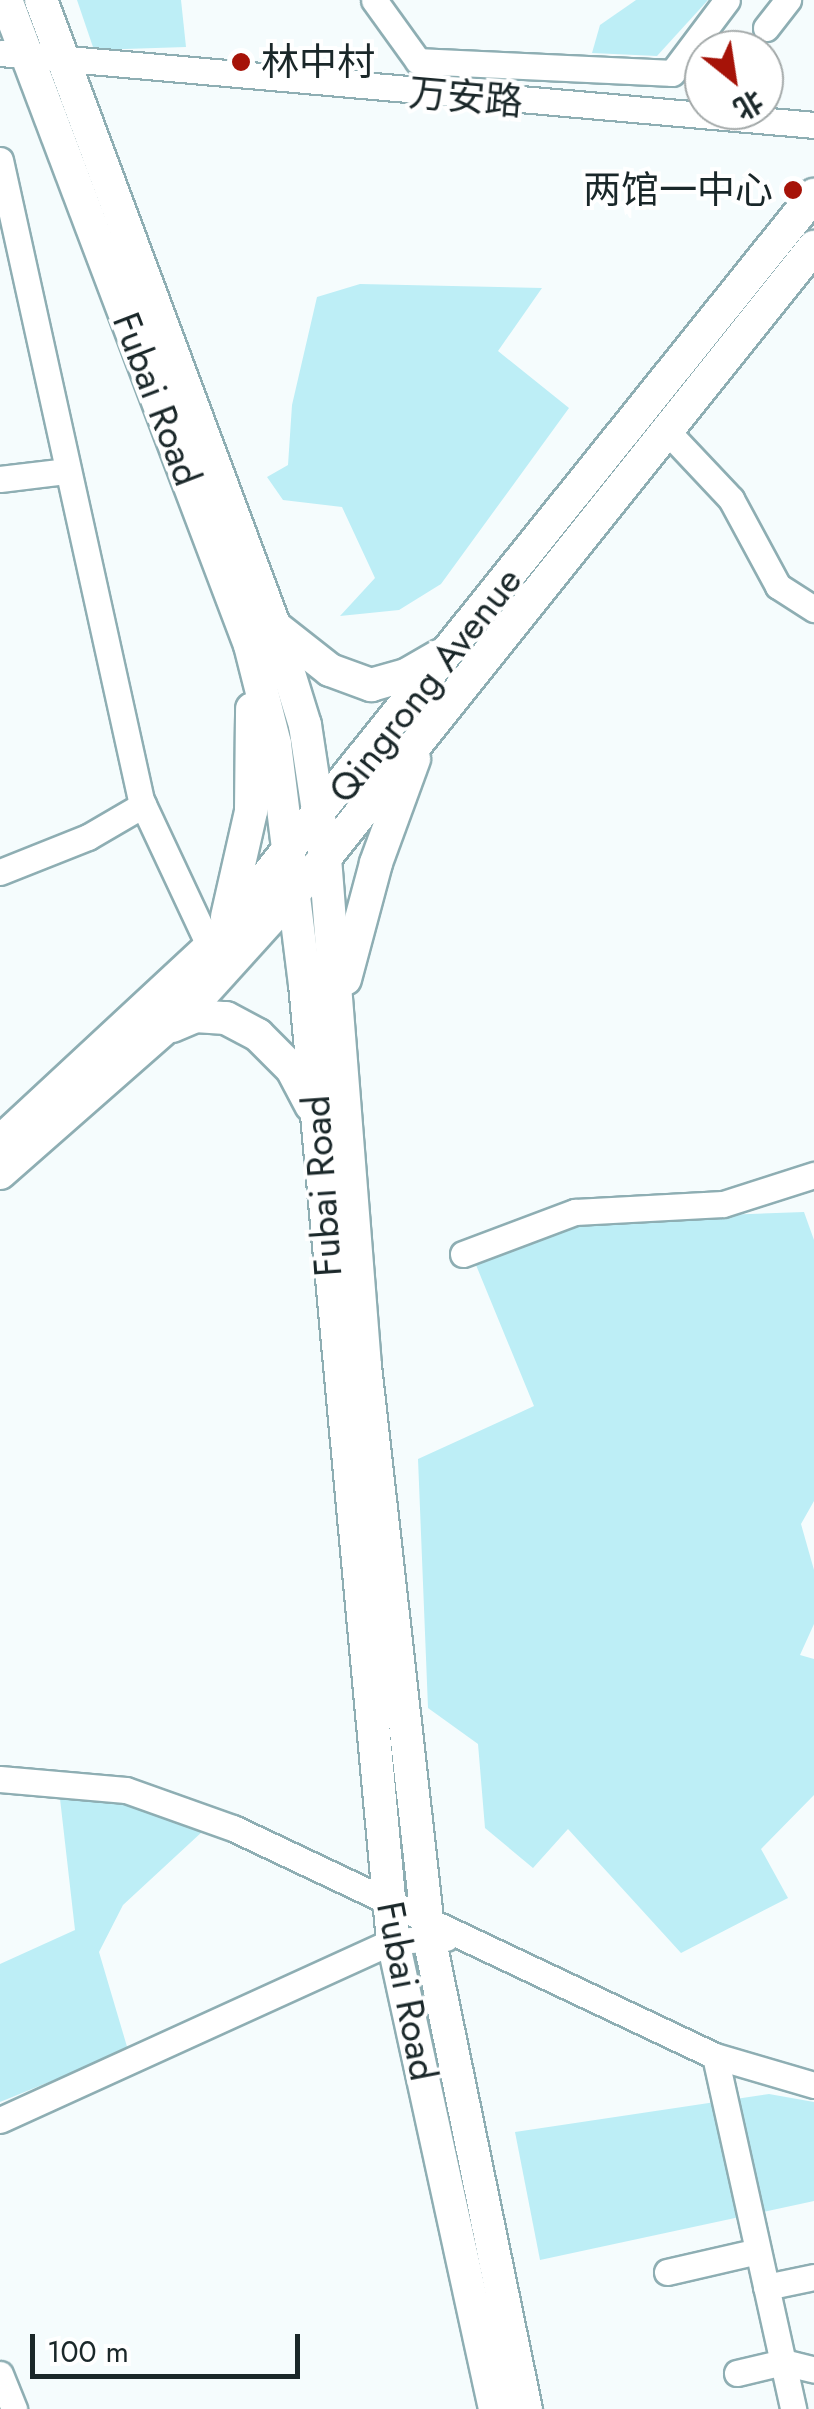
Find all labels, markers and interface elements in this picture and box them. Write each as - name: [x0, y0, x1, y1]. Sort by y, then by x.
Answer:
- north arrow: [684, 30, 784, 130]
- place label: 林中村: [261, 39, 375, 85]
- marker: 林中村: [230, 51, 252, 73]
- street label: 万安路: [407, 69, 525, 125]
- text: 北: [726, 80, 771, 129]
- place label: 两馆一中心: [583, 167, 773, 213]
- marker: 两馆一中心: [782, 179, 804, 201]
- street label: Fubai Road: [103, 306, 211, 492]
- street label: Qingrong Avenue: [319, 558, 531, 812]
- street label: Fubai Road: [293, 1094, 351, 1278]
- street label: Fubai Road: [367, 1898, 447, 2084]
- scale bar: [35, 2314, 305, 2376]
- text: 100 m: [47, 2330, 129, 2373]

